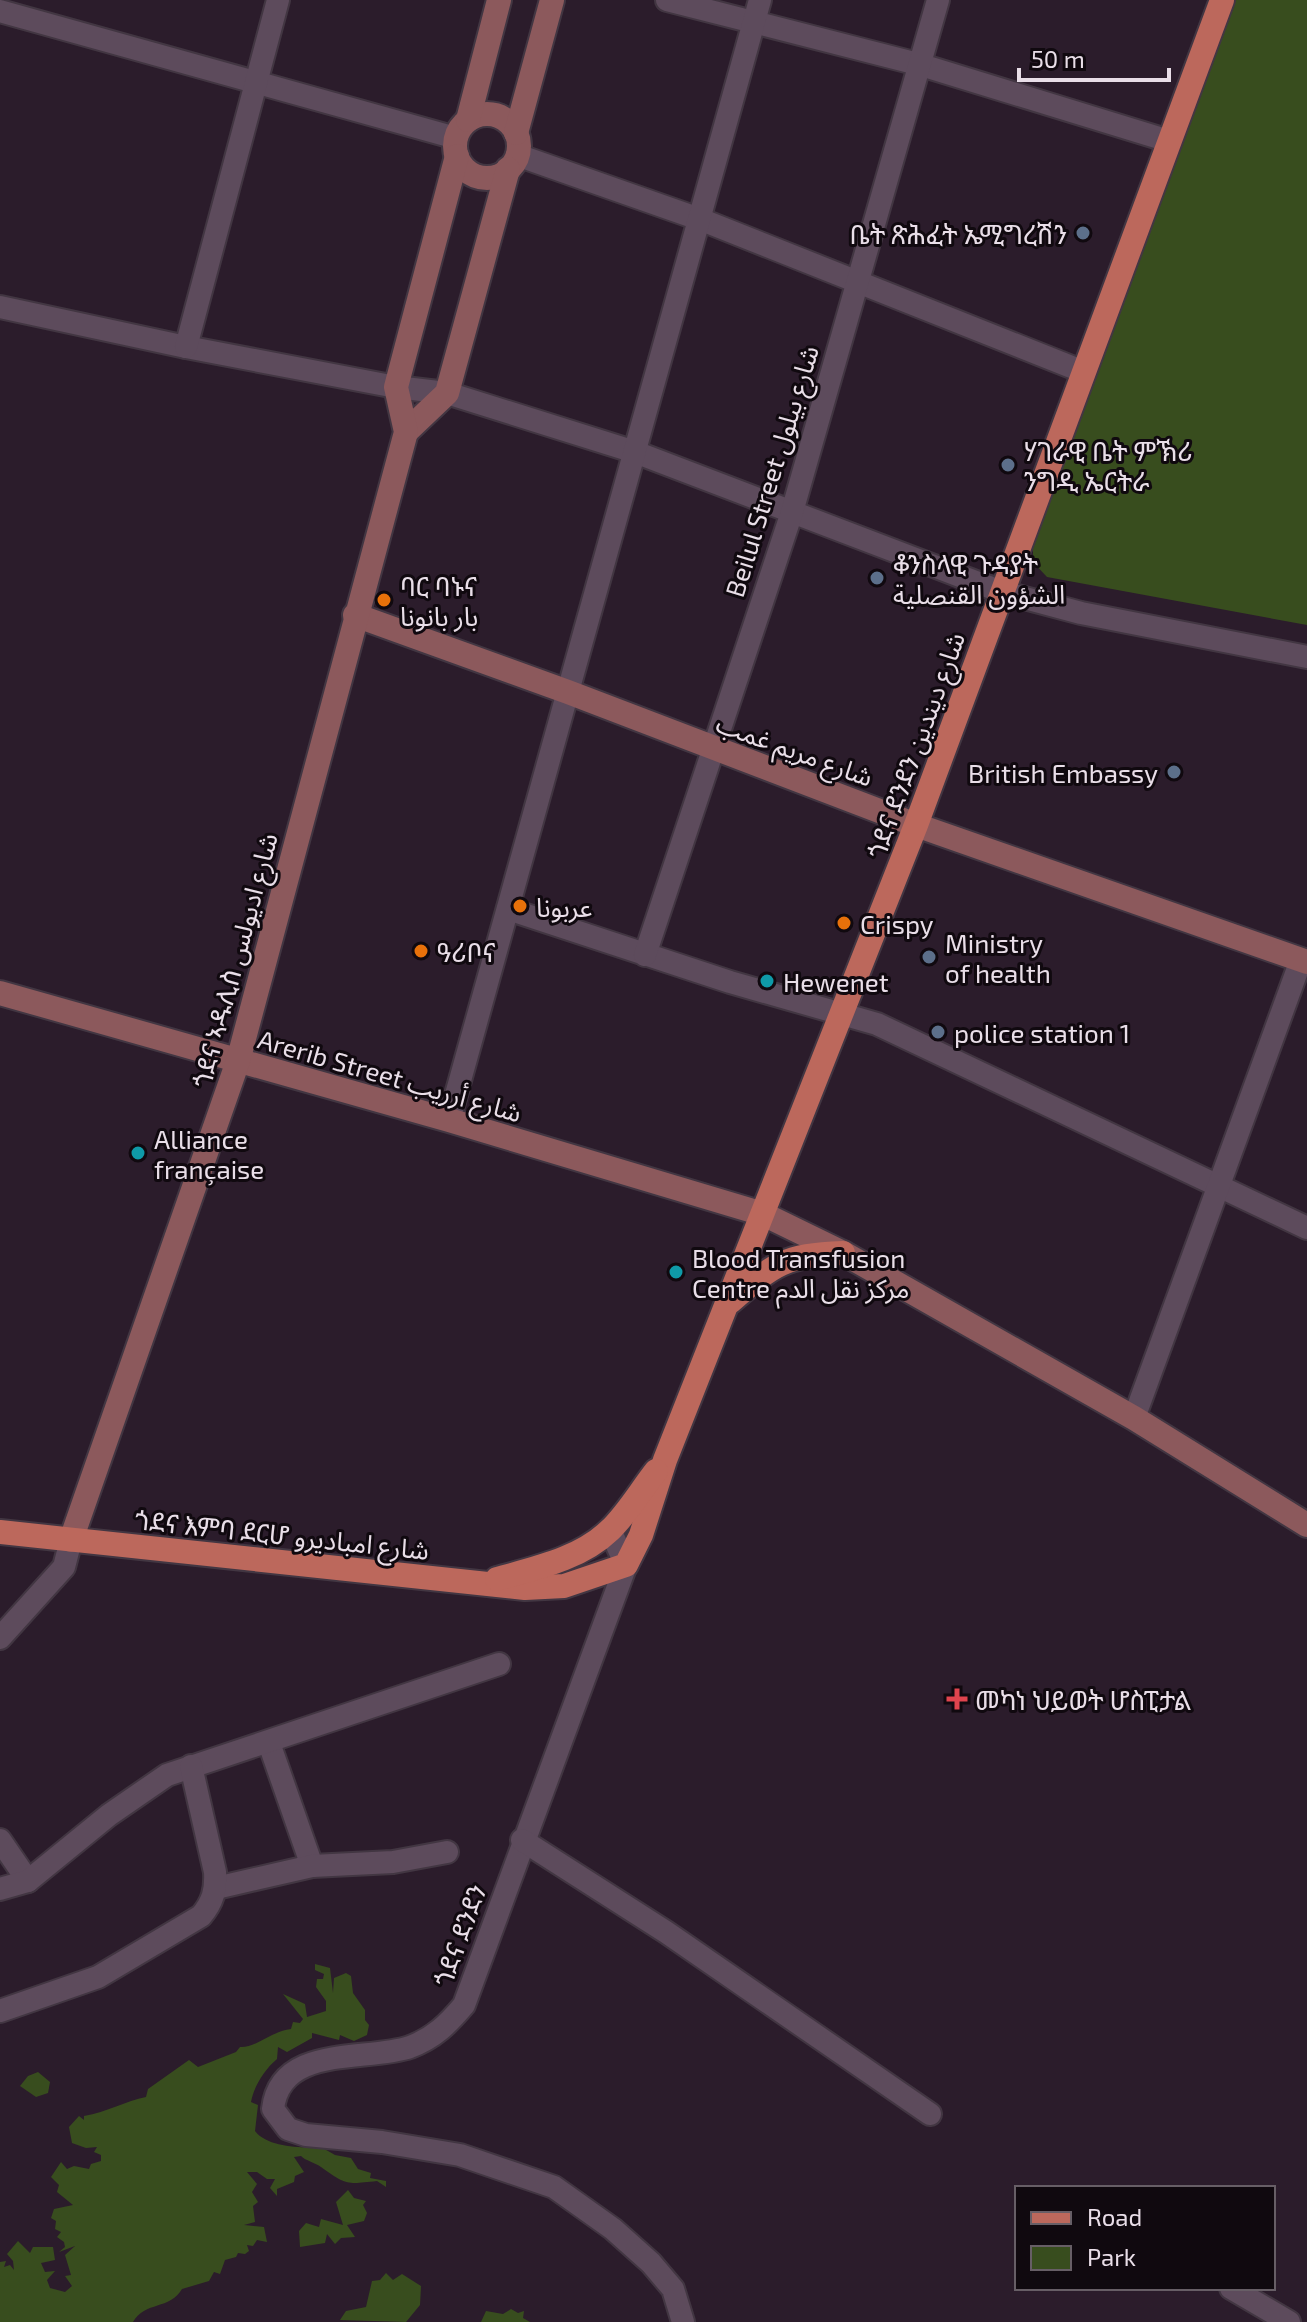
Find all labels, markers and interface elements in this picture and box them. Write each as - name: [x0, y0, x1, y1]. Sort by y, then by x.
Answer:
- scale bar: [1019, 32, 1169, 82]
- text: 50 m: [1031, 44, 1085, 73]
- place label: ቤት ጽሕፈት ኤሚግረሽን: [850, 218, 1067, 249]
- marker: ቤት ጽሕፈት ኤሚግረሽን: [1074, 224, 1092, 242]
- street label: Beilul Street شارع بيلول: [718, 342, 829, 602]
- place label: ሃገራዊ ቤት ምኽሪ ንግዲ ኤርትራ: [1024, 435, 1192, 496]
- marker: ሃገራዊ ቤት ምኽሪ ንግዲ ኤርትራ: [999, 456, 1017, 474]
- place label: ቆንስላዊ ጉዳያት الشؤون القنصلية: [893, 548, 1065, 610]
- marker: ቆንስላዊ ጉዳያት الشؤون القنصلية: [868, 569, 886, 587]
- place label: ባር ባኑና بار بانونا: [400, 570, 478, 632]
- marker: ባር ባኑና بار بانونا: [375, 591, 393, 609]
- street label: ጎደና ደንደን شارع ديندين: [860, 628, 975, 864]
- street label: شارع مريم غمب: [710, 706, 878, 797]
- place label: British Embassy: [968, 757, 1158, 788]
- marker: British Embassy: [1165, 763, 1183, 781]
- street label: ጎደና ኣዱሊስ شارع اديولس: [185, 829, 288, 1092]
- place label: عربونا: [536, 891, 592, 923]
- marker: عربونا: [511, 897, 529, 915]
- place label: Crispy: [860, 908, 934, 939]
- marker: Crispy: [835, 914, 853, 932]
- place label: Ministry of health: [945, 927, 1051, 988]
- place label: ዓሪቦና: [437, 936, 496, 967]
- marker: ዓሪቦና: [412, 942, 430, 960]
- marker: Ministry of health: [920, 948, 938, 966]
- place label: Hewenet: [783, 966, 889, 997]
- marker: Hewenet: [758, 972, 776, 990]
- place label: police station 1: [954, 1017, 1130, 1048]
- street label: Arerib Street شارع أرريب: [253, 1022, 525, 1132]
- marker: police station 1: [929, 1023, 947, 1041]
- place label: Alliance française: [154, 1123, 264, 1186]
- marker: Alliance française: [129, 1144, 147, 1162]
- place label: Blood Transfusion Centre مركز نقل الدم: [692, 1242, 909, 1309]
- marker: Blood Transfusion Centre مركز نقل الدم: [667, 1263, 685, 1281]
- street label: ጎደና እምባ ደርሆ شارع امباديرو: [133, 1503, 431, 1570]
- place label: መካነ ህይወት ሆስፒታል: [975, 1684, 1191, 1715]
- marker: መካነ ህይወት ሆስፒታል: [946, 1688, 968, 1710]
- street label: ጎደና ደንደን: [426, 1880, 492, 1990]
- legend: [1015, 2186, 1275, 2290]
- text: Road: [1087, 2202, 1142, 2231]
- text: Park: [1087, 2242, 1136, 2271]

